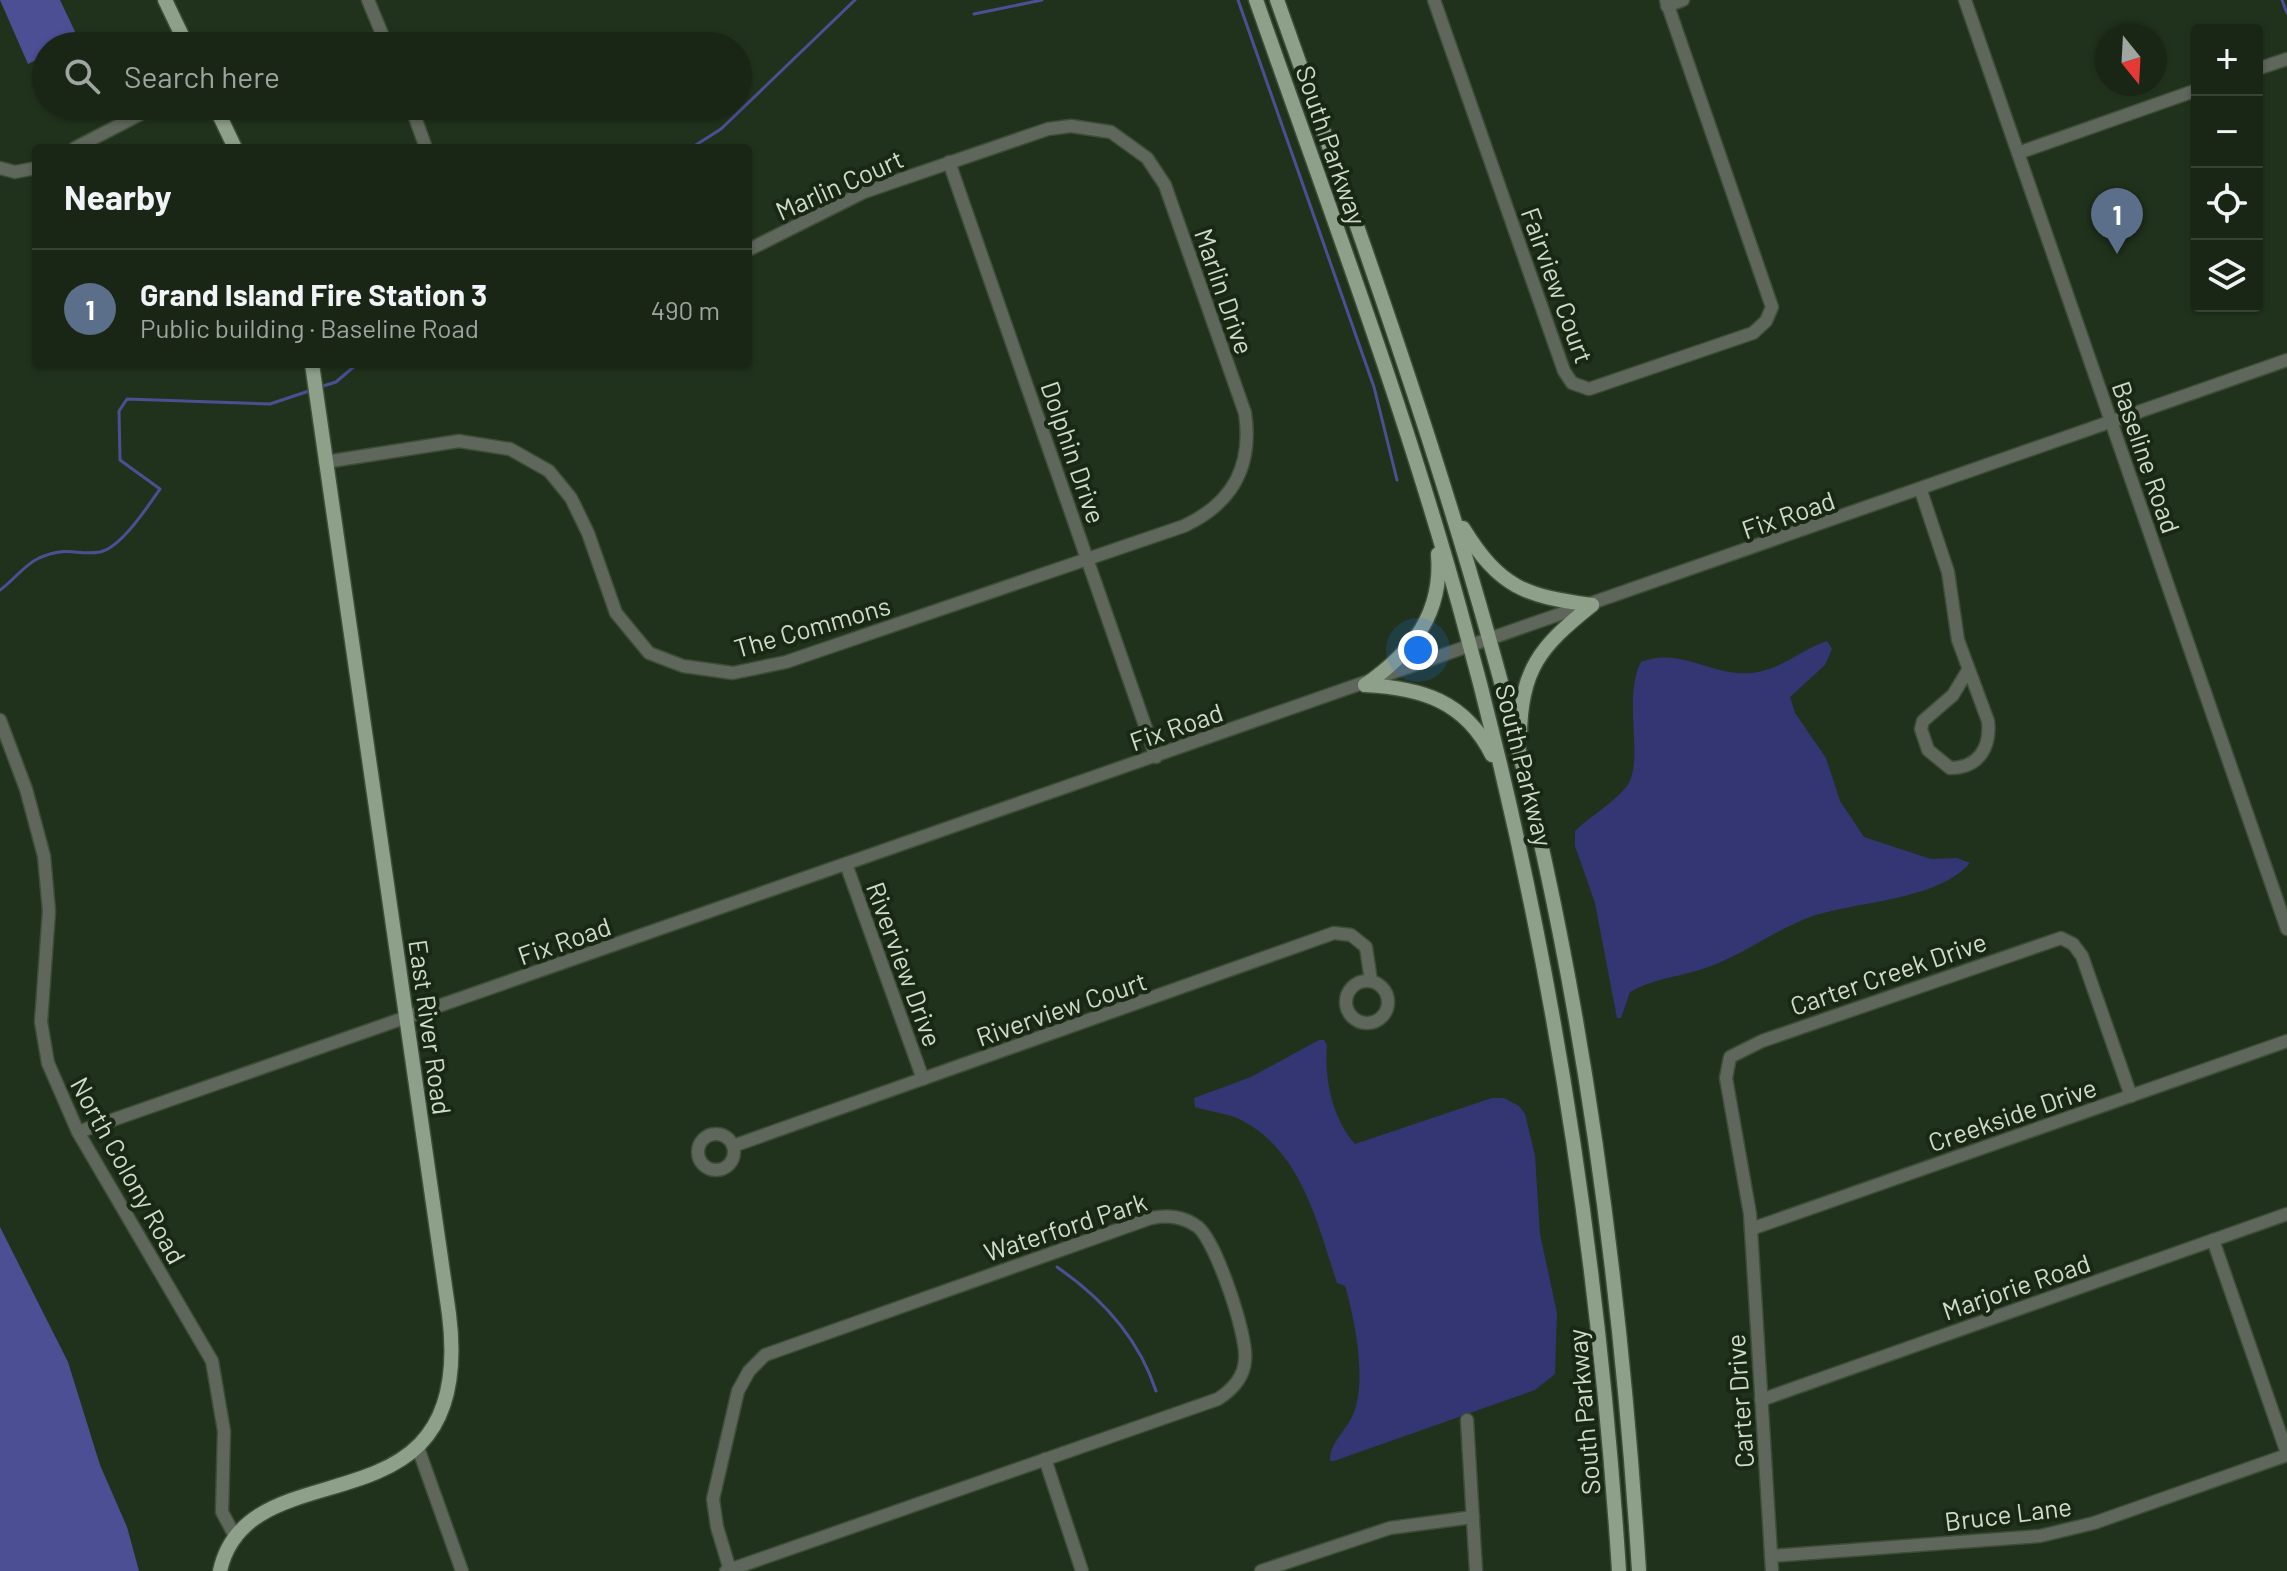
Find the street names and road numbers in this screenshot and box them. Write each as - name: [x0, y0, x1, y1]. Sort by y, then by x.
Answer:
- street label: South Parkway: [1290, 61, 1374, 229]
- street label: Marlin Court: [770, 142, 908, 226]
- street label: Fairview Court: [1515, 203, 1601, 367]
- street label: Marlin Drive: [1189, 224, 1261, 358]
- street label: Dolphin Drive: [1035, 377, 1113, 527]
- street label: Baseline Road: [2106, 377, 2188, 537]
- street label: Fix Road: [1737, 484, 1839, 544]
- street label: The Commons: [730, 589, 894, 663]
- street label: South Parkway: [1490, 680, 1560, 850]
- street label: Fix Road: [1125, 696, 1227, 756]
- street label: Riverview Drive: [861, 877, 949, 1051]
- street label: Fix Road: [513, 910, 615, 970]
- street label: Carter Creek Drive: [1786, 925, 1990, 1021]
- street label: East River Road: [403, 937, 459, 1117]
- street label: Riverview Court: [972, 964, 1150, 1052]
- street label: North Colony Road: [65, 1071, 193, 1269]
- street label: Creekside Drive: [1924, 1071, 2100, 1157]
- street label: Waterford Park: [980, 1185, 1150, 1267]
- street label: Marjorie Road: [1938, 1246, 2094, 1326]
- street label: South Parkway: [1560, 1328, 1606, 1496]
- street label: Carter Drive: [1719, 1333, 1759, 1469]
- street label: Bruce Lane: [1943, 1490, 2073, 1536]

